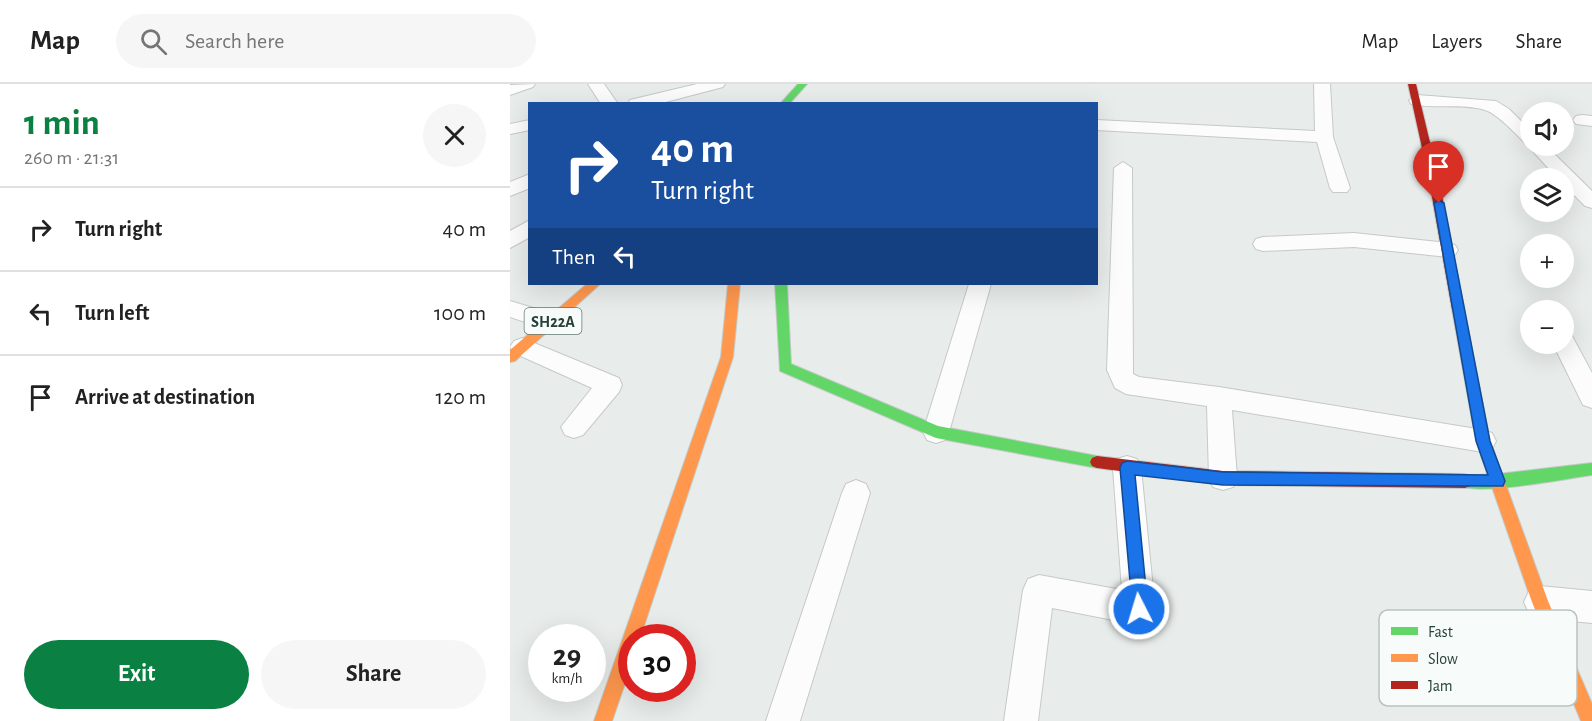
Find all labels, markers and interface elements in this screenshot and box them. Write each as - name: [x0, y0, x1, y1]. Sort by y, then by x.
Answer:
- search box: [116, 14, 536, 68]
- icon: search: [137, 25, 170, 58]
- text: Map: [30, 27, 80, 55]
- text: Search here: [185, 30, 284, 52]
- text: Map: [1362, 31, 1398, 52]
- text: Layers: [1431, 31, 1482, 52]
- text: Share: [1515, 31, 1562, 52]
- map controls: [1520, 102, 1574, 354]
- button: sound: [1520, 102, 1574, 156]
- button: close: [423, 104, 486, 167]
- text: 1 min: [24, 105, 100, 141]
- icon: right: [552, 126, 630, 204]
- text: 40 m: [651, 128, 734, 170]
- pin: [1413, 141, 1464, 203]
- text: 260 m · 21:31: [24, 148, 119, 168]
- icon: arrive: [1422, 150, 1455, 183]
- button: layers: [1520, 168, 1574, 222]
- text: Turn right: [651, 177, 754, 204]
- icon: right: [24, 213, 57, 246]
- text: Turn right: [75, 218, 162, 240]
- text: 40 m: [443, 218, 486, 240]
- button: +: [1520, 234, 1574, 288]
- icon: left: [608, 240, 641, 273]
- text: Then: [552, 246, 596, 268]
- icon: left: [24, 297, 57, 330]
- button: −: [1520, 300, 1574, 354]
- text: Turn left: [75, 302, 149, 324]
- text: 100 m: [434, 302, 486, 324]
- road number: SH22A: [525, 308, 582, 334]
- icon: arrive: [24, 381, 57, 414]
- text: Arrive at destination: [75, 386, 255, 408]
- text: 120 m: [436, 386, 486, 408]
- position arrow: [1107, 577, 1171, 641]
- legend: [1379, 610, 1577, 706]
- speed limit sign: 30: [618, 624, 696, 702]
- text: Fast: [1428, 624, 1453, 640]
- button: Exit: [24, 640, 249, 709]
- button: Share: [261, 640, 486, 709]
- text: 29: [553, 641, 581, 671]
- text: Slow: [1428, 651, 1458, 667]
- text: km/h: [552, 671, 582, 686]
- text: Jam: [1428, 678, 1453, 694]

